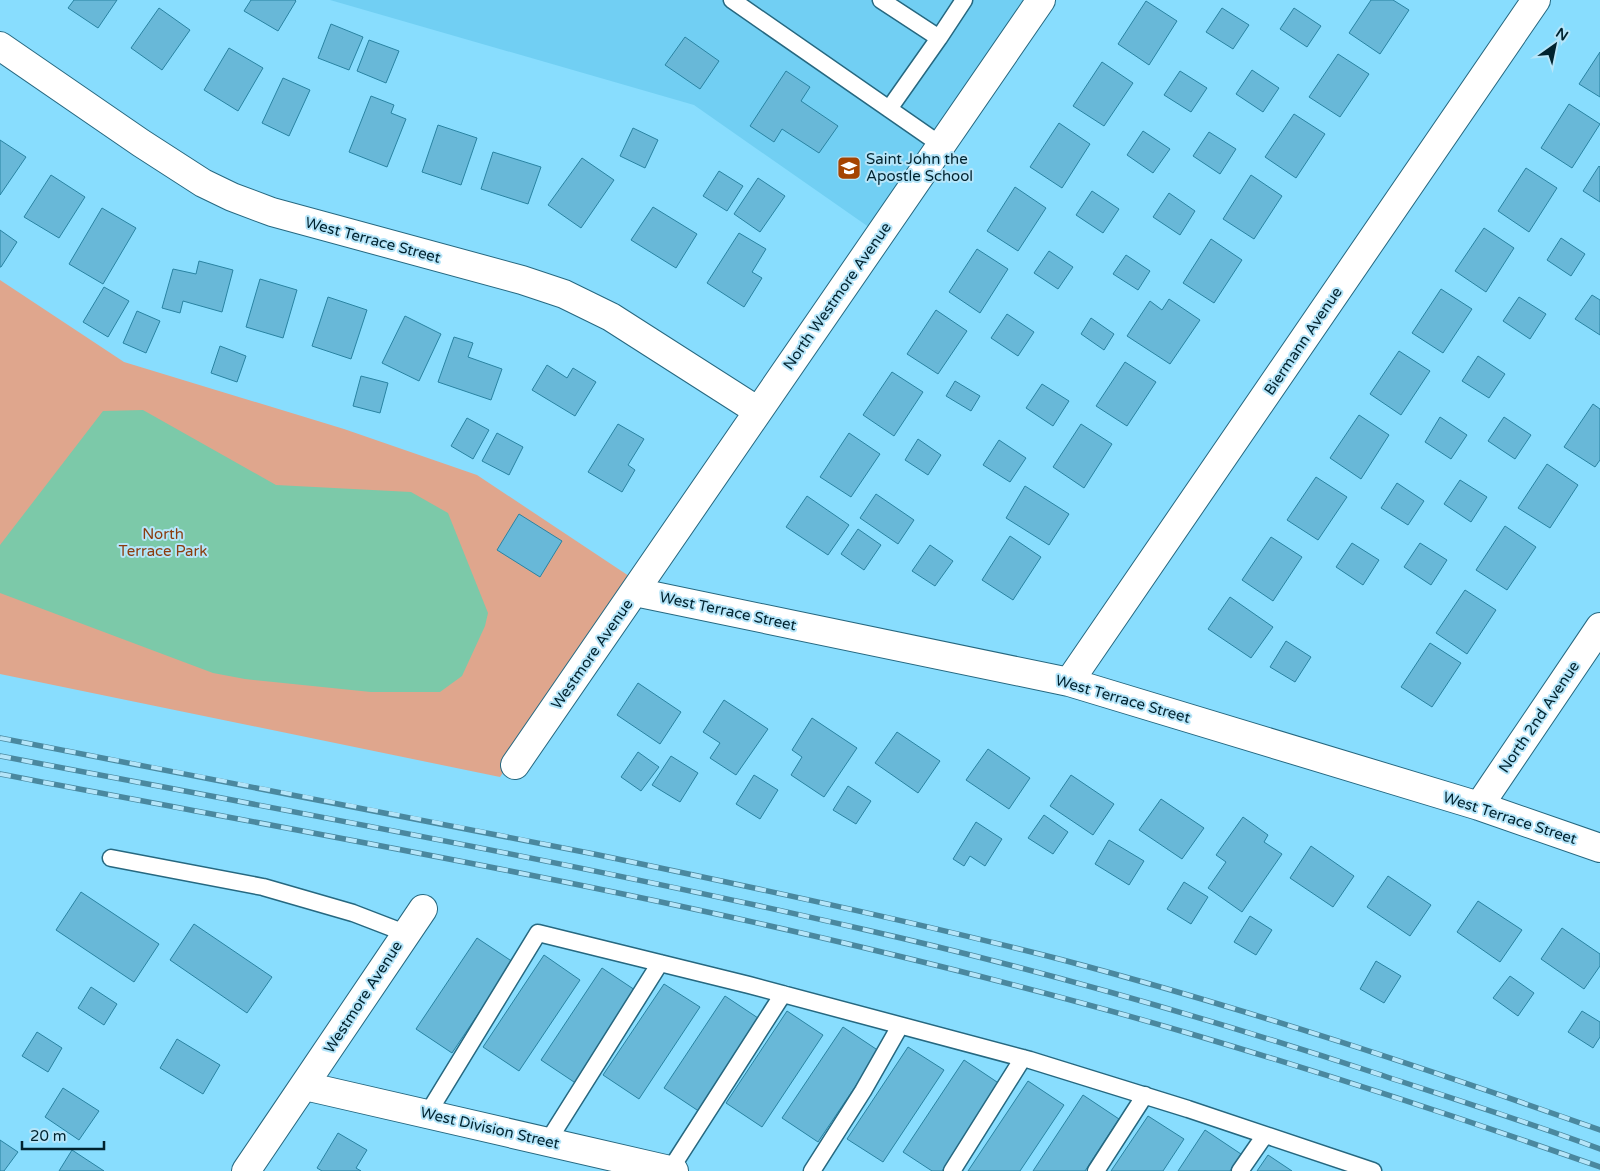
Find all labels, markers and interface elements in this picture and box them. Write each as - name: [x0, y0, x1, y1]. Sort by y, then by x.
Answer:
- north arrow: [1530, 20, 1580, 70]
- text: N: [1552, 24, 1571, 45]
- place label: Saint John the Apostle School: [866, 150, 973, 185]
- school or university icon: Saint John the Apostle School: [836, 155, 862, 181]
- street label: West Terrace Street: [303, 213, 443, 267]
- street label: North Westmore Avenue: [779, 219, 895, 373]
- street label: Biermann Avenue: [1260, 284, 1346, 398]
- park label: North Terrace Park: [119, 525, 207, 560]
- street label: West Terrace Street: [658, 588, 798, 634]
- street label: Westmore Avenue: [547, 595, 637, 713]
- street label: North 2nd Avenue: [1495, 658, 1583, 776]
- street label: West Terrace Street: [1053, 671, 1193, 727]
- street label: West Terrace Street: [1441, 788, 1579, 848]
- street label: Westmore Avenue: [320, 937, 406, 1057]
- street label: West Division Street: [419, 1103, 562, 1153]
- scale bar: [22, 1118, 105, 1150]
- text: 20 m: [30, 1127, 67, 1145]

